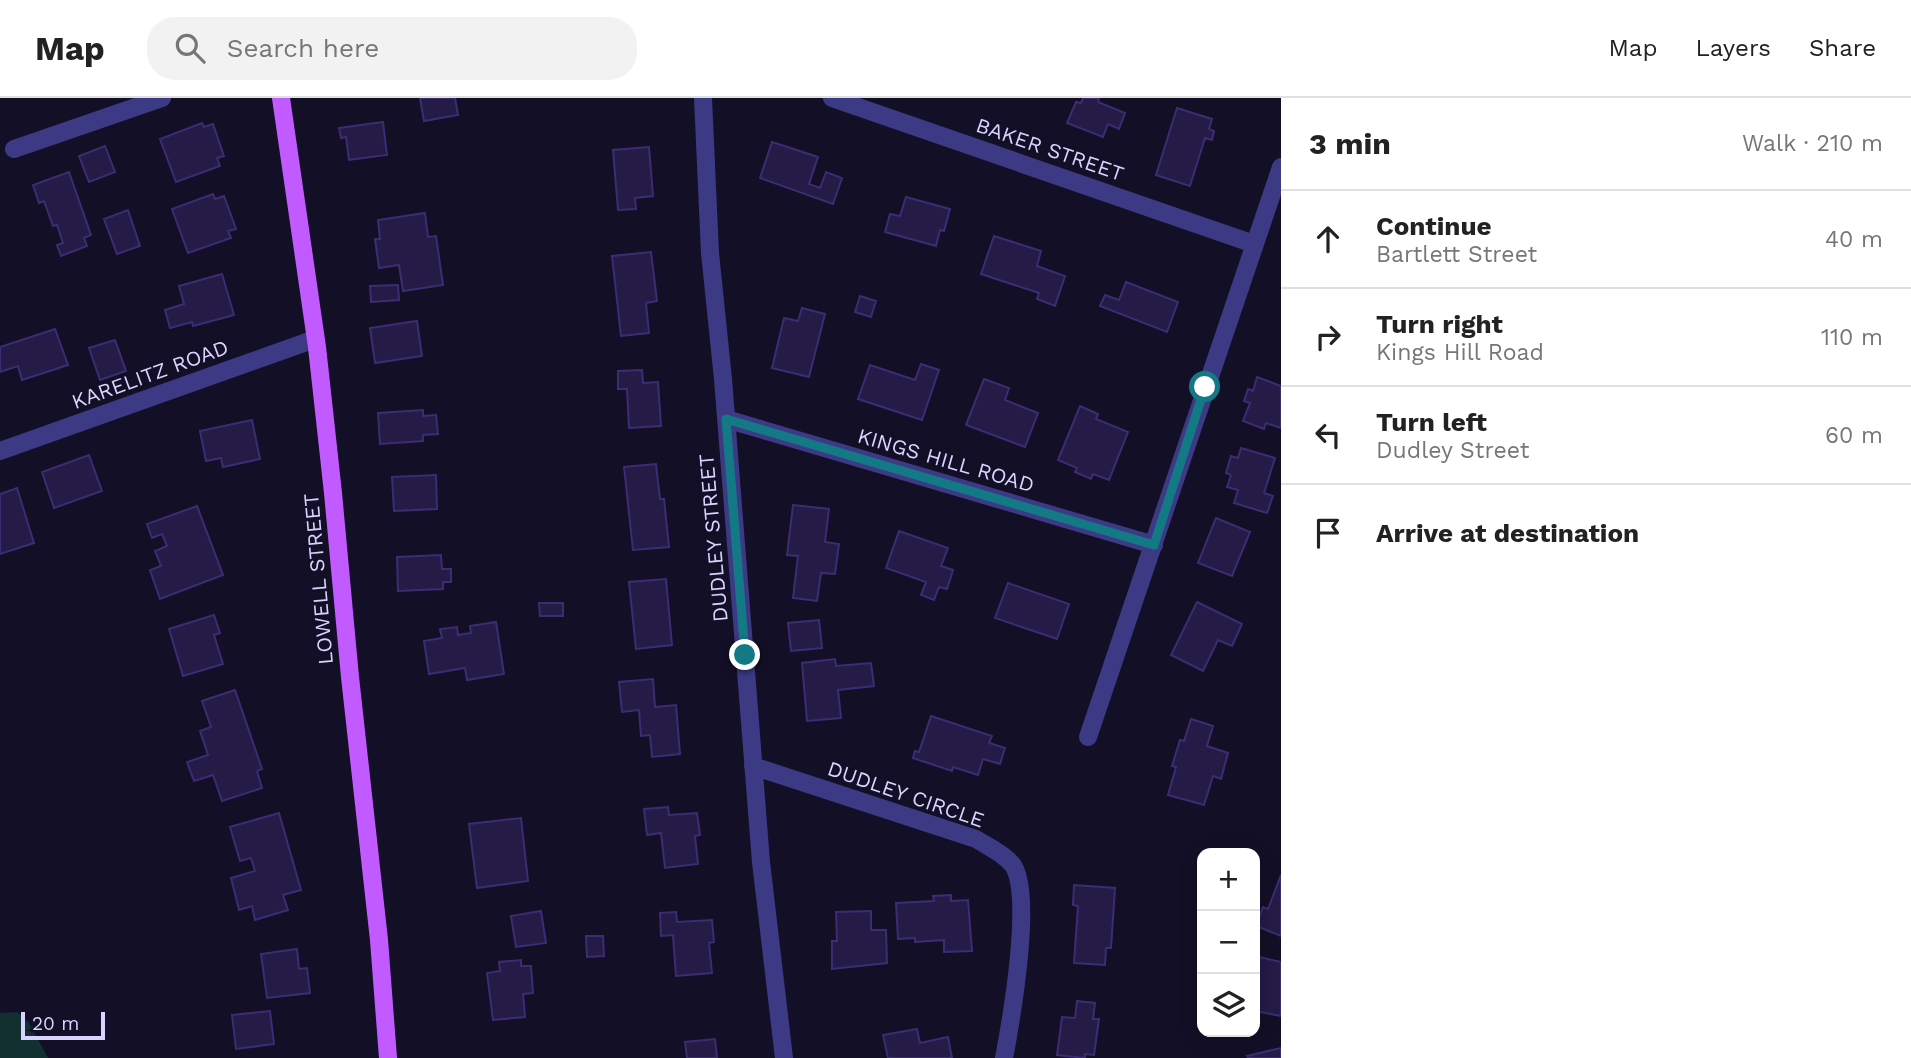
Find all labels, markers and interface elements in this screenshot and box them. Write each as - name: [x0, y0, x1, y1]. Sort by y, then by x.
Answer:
- search box: [147, 17, 637, 80]
- text: Map: [35, 29, 105, 68]
- icon: search: [171, 29, 209, 67]
- text: Search here: [227, 33, 379, 63]
- text: Map: [1609, 34, 1657, 62]
- text: Layers: [1695, 34, 1771, 62]
- text: Share: [1809, 34, 1876, 62]
- street label: BAKER STREET: [973, 112, 1127, 186]
- text: 3 min: [1309, 126, 1391, 161]
- text: Walk · 210 m: [1742, 130, 1883, 157]
- text: Continue: [1376, 211, 1492, 241]
- icon: ahead: [1309, 220, 1347, 258]
- text: 40 m: [1825, 226, 1883, 253]
- text: Bartlett Street: [1376, 241, 1537, 268]
- text: Turn right: [1376, 309, 1503, 339]
- icon: right: [1309, 318, 1347, 356]
- text: 110 m: [1821, 324, 1883, 351]
- street label: KARELITZ ROAD: [68, 334, 232, 414]
- text: Kings Hill Road: [1376, 339, 1544, 366]
- route start: [1189, 371, 1220, 402]
- text: Turn left: [1376, 407, 1487, 437]
- icon: left: [1309, 416, 1347, 454]
- text: 60 m: [1825, 422, 1883, 449]
- street label: KINGS HILL ROAD: [855, 423, 1037, 497]
- text: Dudley Street: [1376, 437, 1529, 464]
- street label: DUDLEY STREET: [693, 453, 733, 623]
- street label: LOWELL STREET: [298, 492, 338, 666]
- icon: arrive: [1309, 514, 1347, 552]
- text: Arrive at destination: [1376, 518, 1639, 548]
- route end: [729, 639, 760, 670]
- street label: DUDLEY CIRCLE: [824, 755, 988, 833]
- map controls: [1197, 848, 1260, 1037]
- button: +: [1197, 848, 1260, 911]
- button: −: [1197, 911, 1260, 974]
- button: layers: [1197, 974, 1260, 1037]
- scale bar: [21, 1009, 105, 1041]
- text: 20 m: [32, 1012, 79, 1035]

